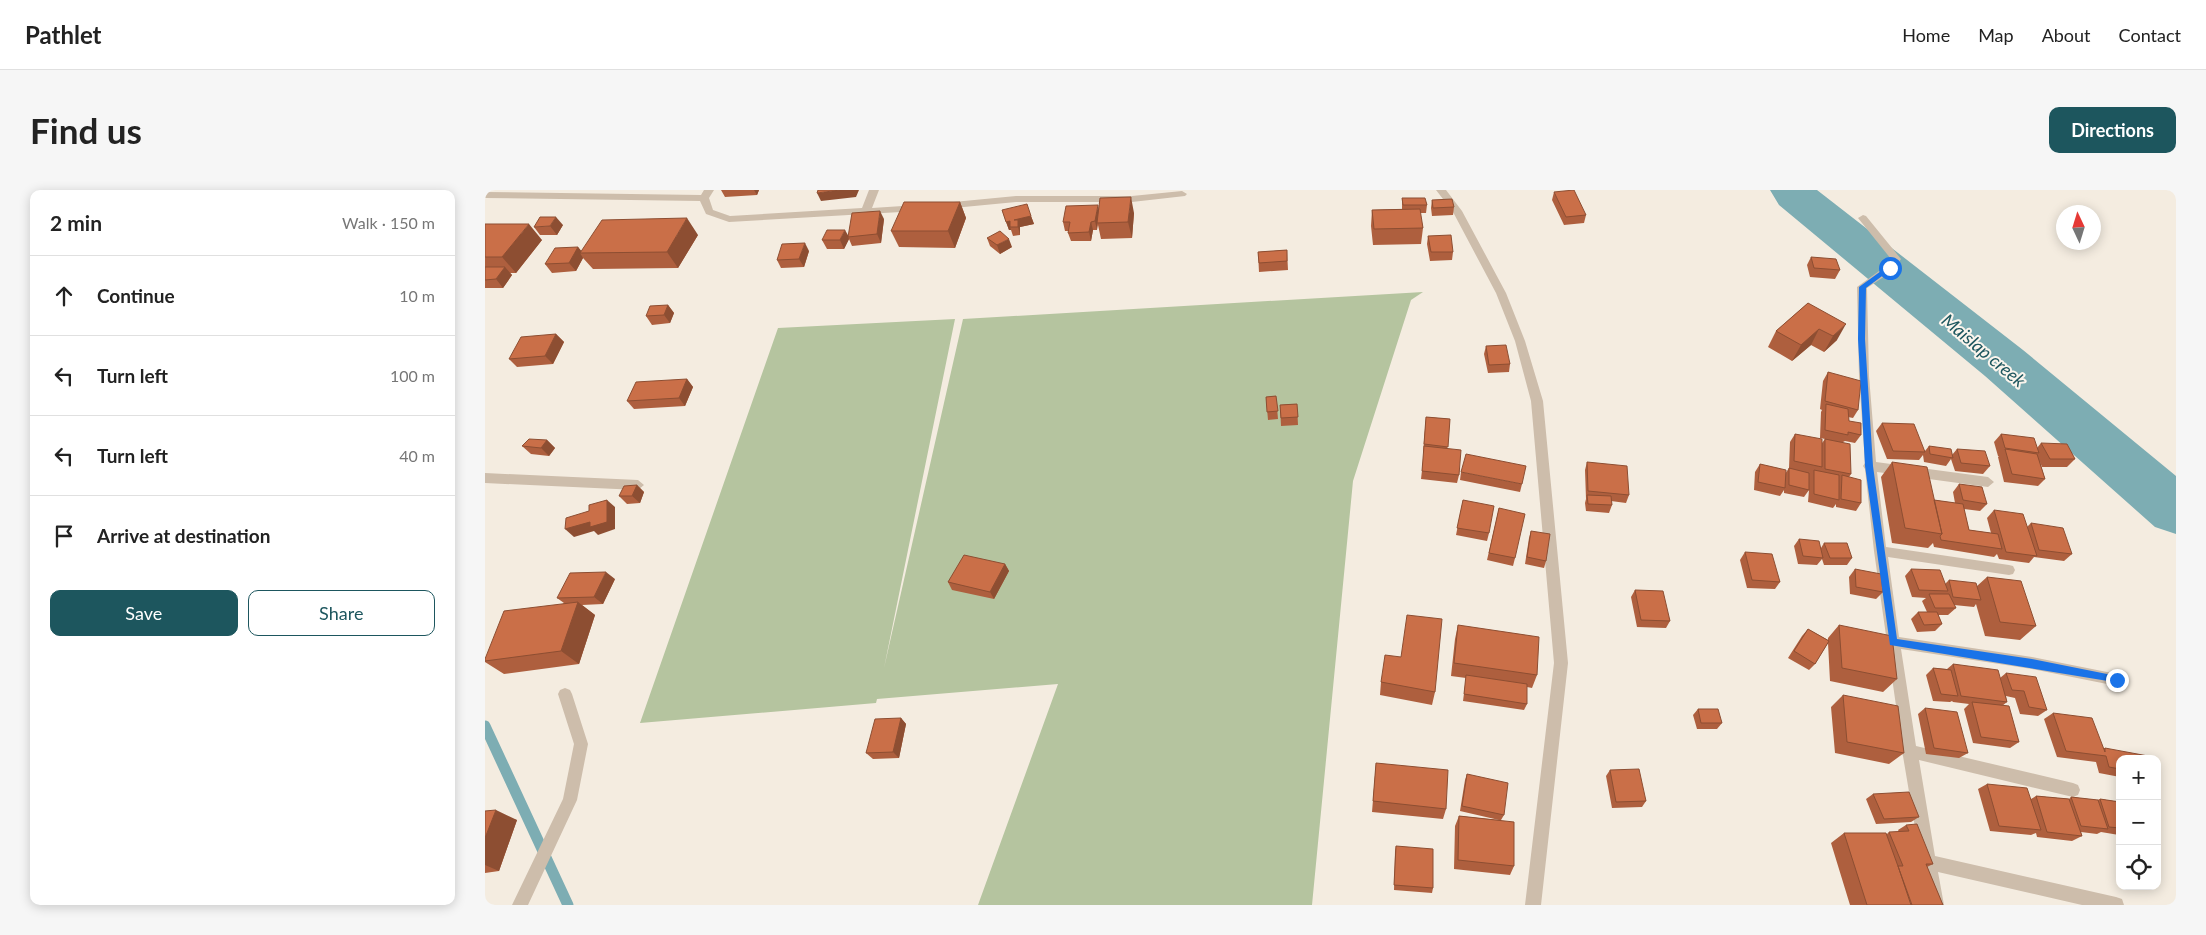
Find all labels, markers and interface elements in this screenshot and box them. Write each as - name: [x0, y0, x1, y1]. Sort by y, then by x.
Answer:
- text: Pathlet: [25, 20, 102, 49]
- text: Home: [1902, 24, 1950, 46]
- text: Map: [1978, 24, 2014, 46]
- text: About: [2042, 24, 2091, 46]
- text: Contact: [2119, 24, 2181, 46]
- button: Directions: [2049, 107, 2176, 153]
- text: Find us: [30, 109, 142, 151]
- north arrow: [2056, 205, 2101, 250]
- text: 2 min: [50, 210, 102, 235]
- text: Walk · 150 m: [342, 213, 435, 232]
- route start: [1879, 257, 1902, 280]
- icon: ahead: [50, 282, 78, 310]
- text: Continue: [97, 284, 175, 307]
- text: 10 m: [399, 286, 435, 305]
- water label: Maislap creek: [1938, 309, 2031, 392]
- icon: left: [50, 362, 78, 390]
- text: Turn left: [97, 364, 168, 387]
- text: 100 m: [390, 366, 435, 385]
- icon: left: [50, 442, 78, 470]
- text: Turn left: [97, 444, 168, 467]
- text: 40 m: [399, 446, 435, 465]
- icon: arrive: [50, 522, 78, 550]
- text: Arrive at destination: [97, 524, 270, 547]
- button: Save: [50, 590, 238, 636]
- button: Share: [248, 590, 435, 636]
- route end: [2106, 669, 2129, 692]
- map controls: [2116, 755, 2161, 890]
- button: +: [2116, 755, 2161, 800]
- button: −: [2116, 800, 2161, 845]
- button: locate: [2116, 845, 2161, 890]

